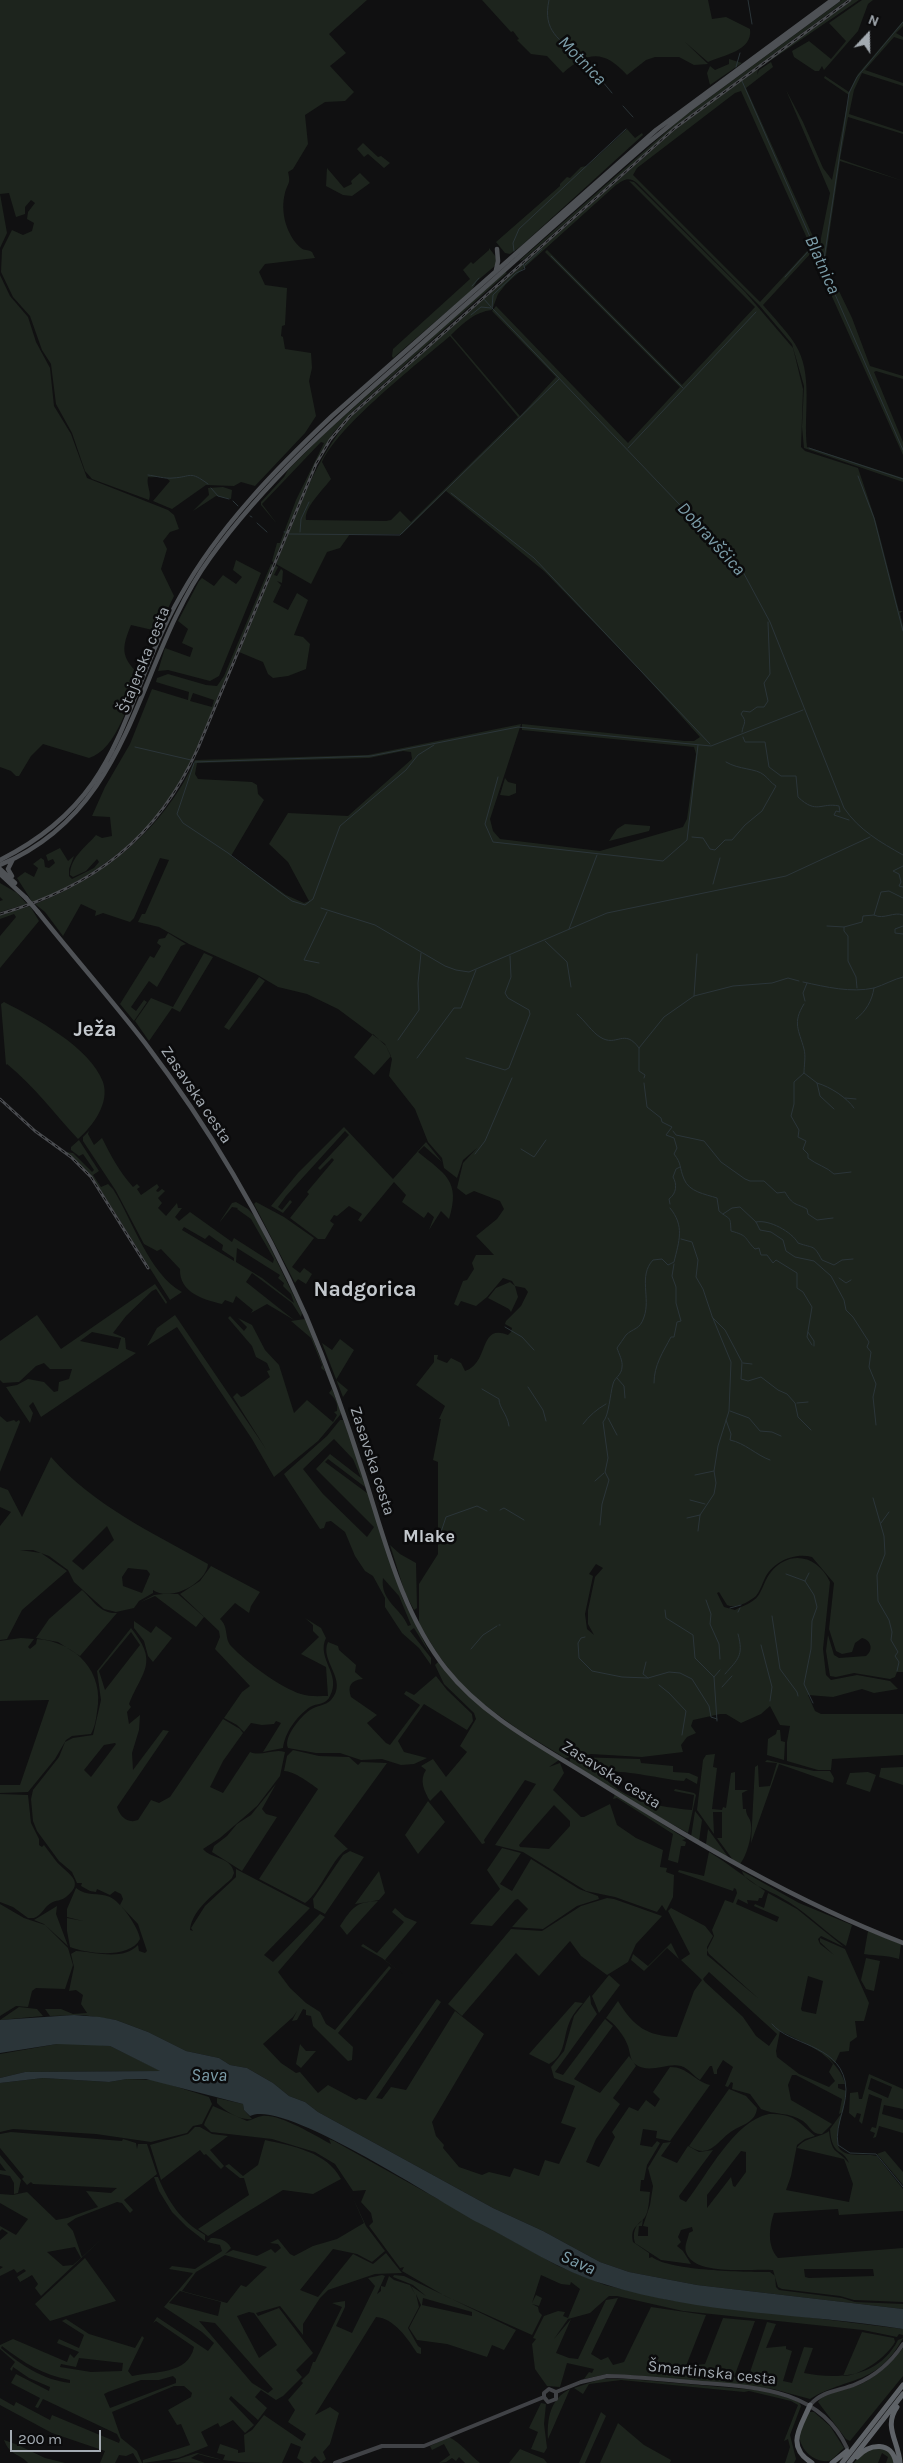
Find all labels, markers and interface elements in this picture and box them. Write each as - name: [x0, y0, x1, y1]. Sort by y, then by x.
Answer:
- north arrow: [843, 10, 893, 60]
- text: N: [866, 11, 881, 30]
- water label: Motnica: [553, 32, 611, 90]
- water label: Blatnica: [800, 232, 844, 298]
- water label: Dobravščica: [672, 498, 750, 580]
- street label: Štajerska cesta: [114, 604, 174, 716]
- district label: Ježa: [73, 1017, 117, 1043]
- street label: Zasavska cesta: [156, 1043, 236, 1147]
- district label: Nadgorica: [314, 1277, 416, 1303]
- street label: Zasavska cesta: [345, 1404, 399, 1518]
- district label: Mlake: [403, 1526, 455, 1548]
- street label: Zasavska cesta: [558, 1737, 664, 1813]
- water label: Sava: [191, 2065, 227, 2087]
- water label: Sava: [557, 2246, 599, 2280]
- street label: Šmartinska cesta: [647, 2357, 777, 2389]
- scale bar: [12, 2420, 104, 2452]
- text: 200 m: [18, 2430, 62, 2448]

